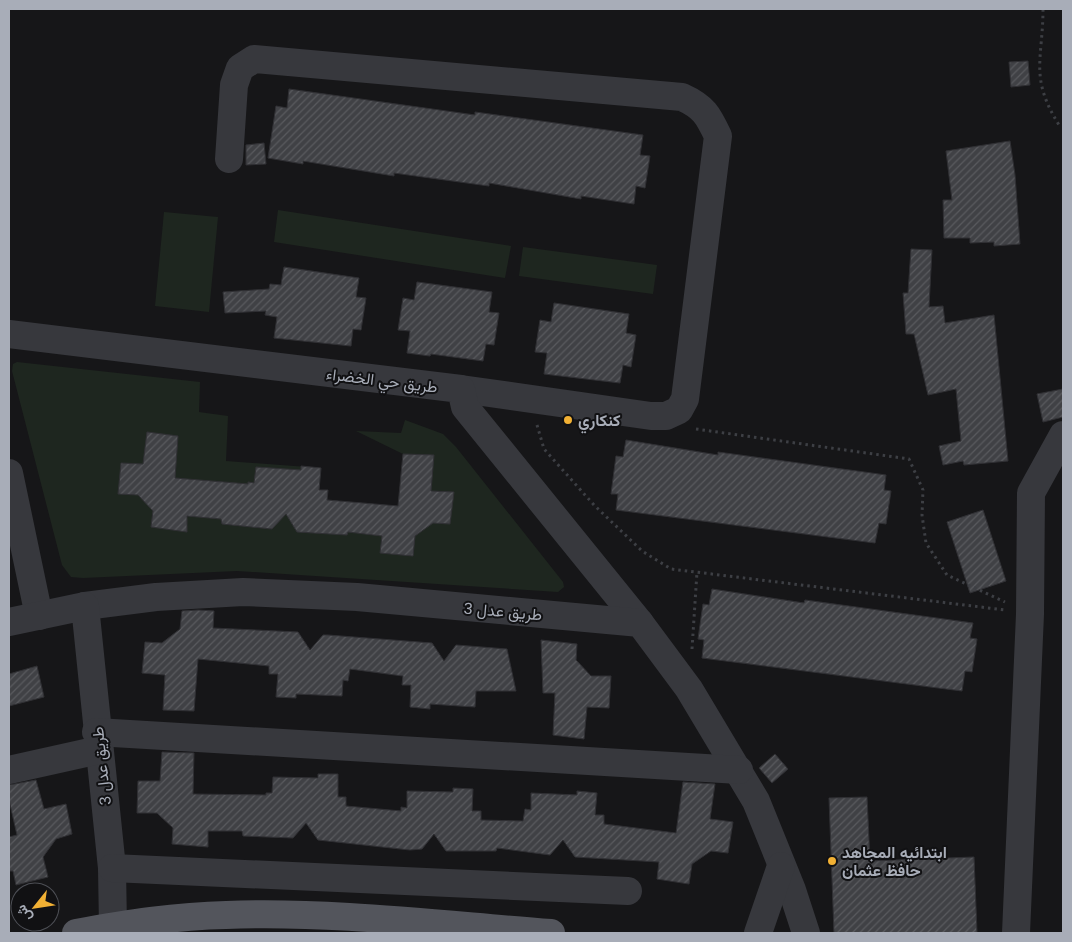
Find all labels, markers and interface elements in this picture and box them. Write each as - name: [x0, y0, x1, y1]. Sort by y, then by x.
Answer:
- street label: طريق حي الخضراء: [325, 365, 439, 401]
- place label: كنكاري: [578, 412, 621, 434]
- marker: كنكاري: [562, 414, 574, 426]
- street label: طريق عدل 3: [463, 600, 543, 625]
- street label: طريق عدل 3: [89, 726, 116, 806]
- place label: ابتدائيه المجاهد حافظ عثمان: [842, 844, 947, 879]
- marker: ابتدائيه المجاهد حافظ عثمان: [826, 855, 838, 867]
- north arrow: [10, 882, 60, 932]
- text: ش: [13, 902, 36, 925]

